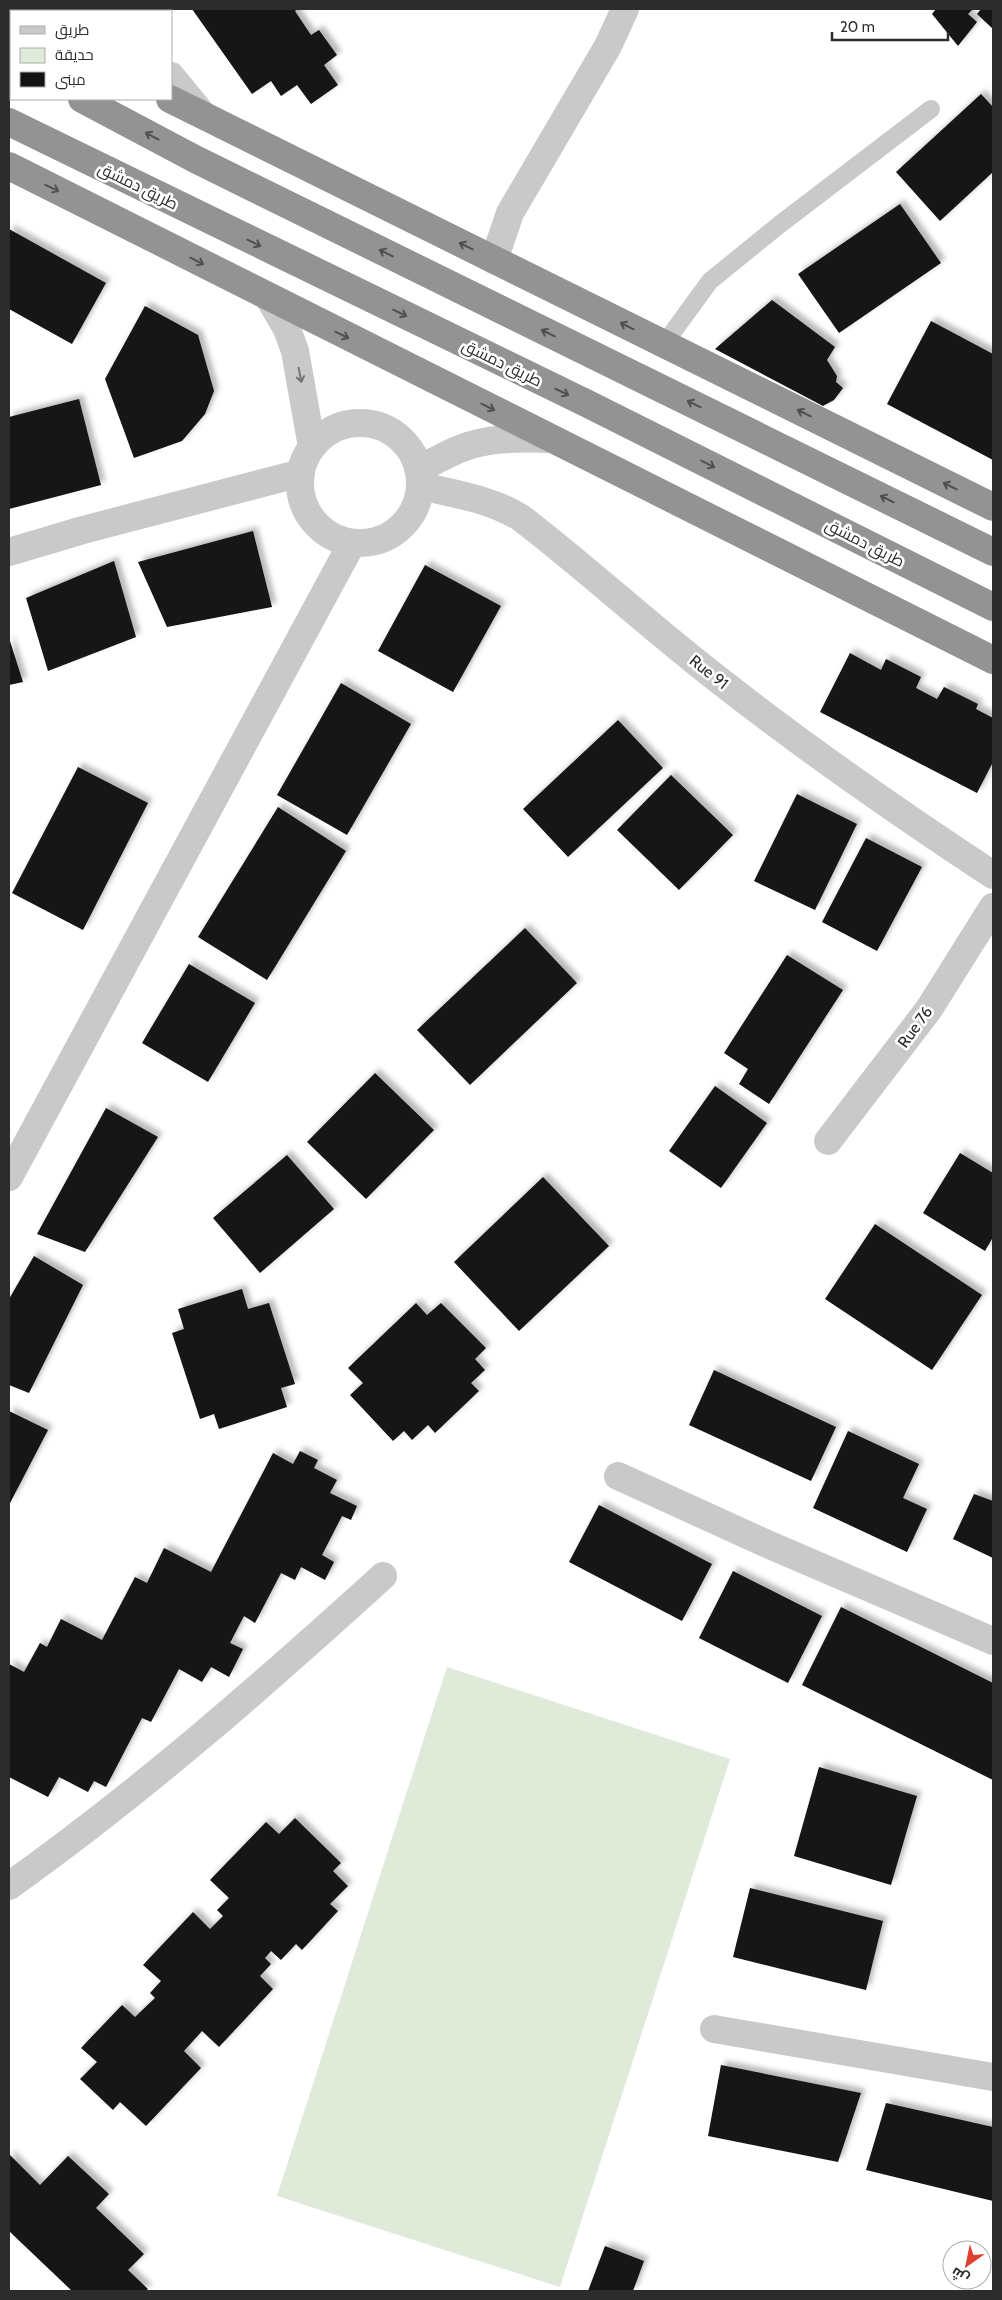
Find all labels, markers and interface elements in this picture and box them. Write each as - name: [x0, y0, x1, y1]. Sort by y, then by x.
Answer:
- legend: [10, 10, 172, 100]
- scale bar: [832, 10, 948, 42]
- text: 20 m: [840, 18, 875, 36]
- text: طريق: [55, 21, 89, 40]
- text: حديقة: [55, 46, 94, 64]
- text: مبنى: [55, 71, 86, 90]
- one-way arrow: [144, 131, 159, 141]
- street label: طريق دمشق: [95, 159, 181, 214]
- one-way arrow: [45, 183, 60, 193]
- one-way arrow: [246, 238, 261, 248]
- one-way arrow: [459, 241, 474, 250]
- one-way arrow: [379, 248, 394, 258]
- one-way arrow: [190, 256, 205, 266]
- one-way arrow: [393, 309, 408, 319]
- one-way arrow: [620, 320, 635, 330]
- one-way arrow: [541, 327, 556, 337]
- one-way arrow: [334, 331, 349, 340]
- street label: طريق دمشق: [459, 336, 545, 391]
- one-way arrow: [296, 367, 305, 383]
- one-way arrow: [555, 387, 570, 397]
- one-way arrow: [687, 399, 702, 408]
- one-way arrow: [480, 403, 495, 412]
- one-way arrow: [797, 408, 812, 417]
- one-way arrow: [700, 460, 715, 469]
- one-way arrow: [942, 481, 957, 491]
- one-way arrow: [880, 494, 895, 503]
- street label: طريق دمشق: [822, 515, 908, 572]
- street label: Rue 91: [686, 651, 732, 693]
- street label: Rue 76: [894, 1003, 936, 1051]
- north arrow: [942, 2240, 992, 2290]
- text: ش: [947, 2263, 972, 2288]

